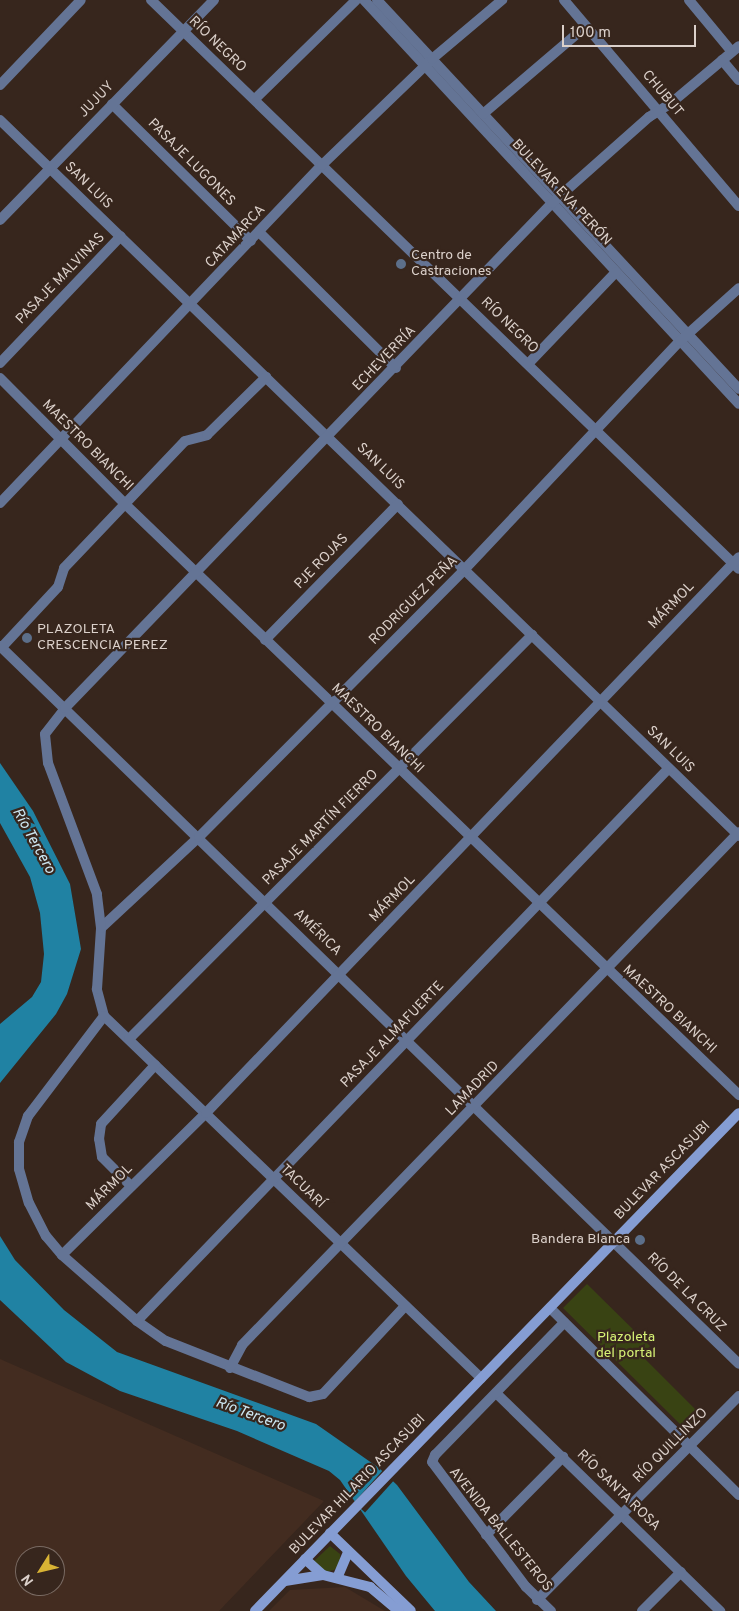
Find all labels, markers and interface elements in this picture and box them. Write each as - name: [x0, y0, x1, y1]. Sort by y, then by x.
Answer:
- street label: RÍO NEGRO: [185, 13, 249, 77]
- scale bar: [564, 15, 698, 47]
- text: 100 m: [570, 24, 611, 43]
- street label: CHUBUT: [638, 67, 686, 121]
- street label: JUJUY: [76, 78, 118, 122]
- street label: PASAJE LUGONES: [144, 116, 238, 210]
- street label: BULEVAR EVA PERÓN: [507, 136, 615, 250]
- street label: SAN LUIS: [61, 159, 115, 213]
- street label: CATAMARCA: [203, 202, 269, 272]
- street label: PASAJE MALVINAS: [13, 230, 109, 328]
- place label: Centro de Castraciones: [411, 248, 492, 280]
- marker: Centro de Castraciones: [395, 258, 407, 270]
- street label: RÍO NEGRO: [477, 294, 541, 358]
- street label: ECHEVERRÍA: [350, 323, 420, 395]
- street label: MAESTRO BIANCHI: [38, 397, 136, 495]
- street label: SAN LUIS: [353, 440, 407, 494]
- street label: PJE ROJAS: [292, 531, 352, 593]
- street label: RODRIGUEZ PEÑA: [366, 553, 462, 649]
- street label: MÁRMOL: [646, 579, 698, 633]
- place label: PLAZOLETA CRESCENCIA PEREZ: [37, 622, 168, 654]
- marker: PLAZOLETA CRESCENCIA PEREZ: [21, 632, 33, 644]
- street label: MAESTRO BIANCHI: [327, 681, 427, 777]
- street label: SAN LUIS: [643, 723, 697, 777]
- street label: PASAJE MARTÍN FIERRO: [260, 767, 382, 889]
- water label: Río Tercero: [7, 805, 59, 877]
- street label: MÁRMOL: [367, 872, 419, 926]
- street label: AMÉRICA: [289, 906, 345, 960]
- street label: MAESTRO BIANCHI: [619, 962, 719, 1058]
- street label: PASAJE ALMAFUERTE: [338, 978, 448, 1092]
- street label: LAMADRID: [443, 1058, 503, 1120]
- street label: BULEVAR ASCASUBI: [611, 1118, 715, 1224]
- street label: MÁRMOL: [83, 1161, 137, 1215]
- street label: TACUARÍ: [276, 1161, 328, 1213]
- place label: Bandera Blanca: [531, 1232, 630, 1248]
- marker: Bandera Blanca: [634, 1234, 646, 1246]
- street label: RÍO DE LA CRUZ: [643, 1250, 729, 1336]
- park label: Plazoleta del portal: [596, 1330, 656, 1362]
- water label: Río Tercero: [213, 1394, 287, 1436]
- street label: RÍO QUILLINZO: [630, 1405, 712, 1487]
- street label: BULEVAR HILARIO ASCASUBI: [286, 1411, 430, 1559]
- street label: RÍO SANTA ROSA: [573, 1447, 663, 1535]
- street label: AVENIDA BALLESTEROS: [445, 1464, 555, 1596]
- north arrow: [15, 1546, 65, 1596]
- text: N: [18, 1570, 38, 1589]

